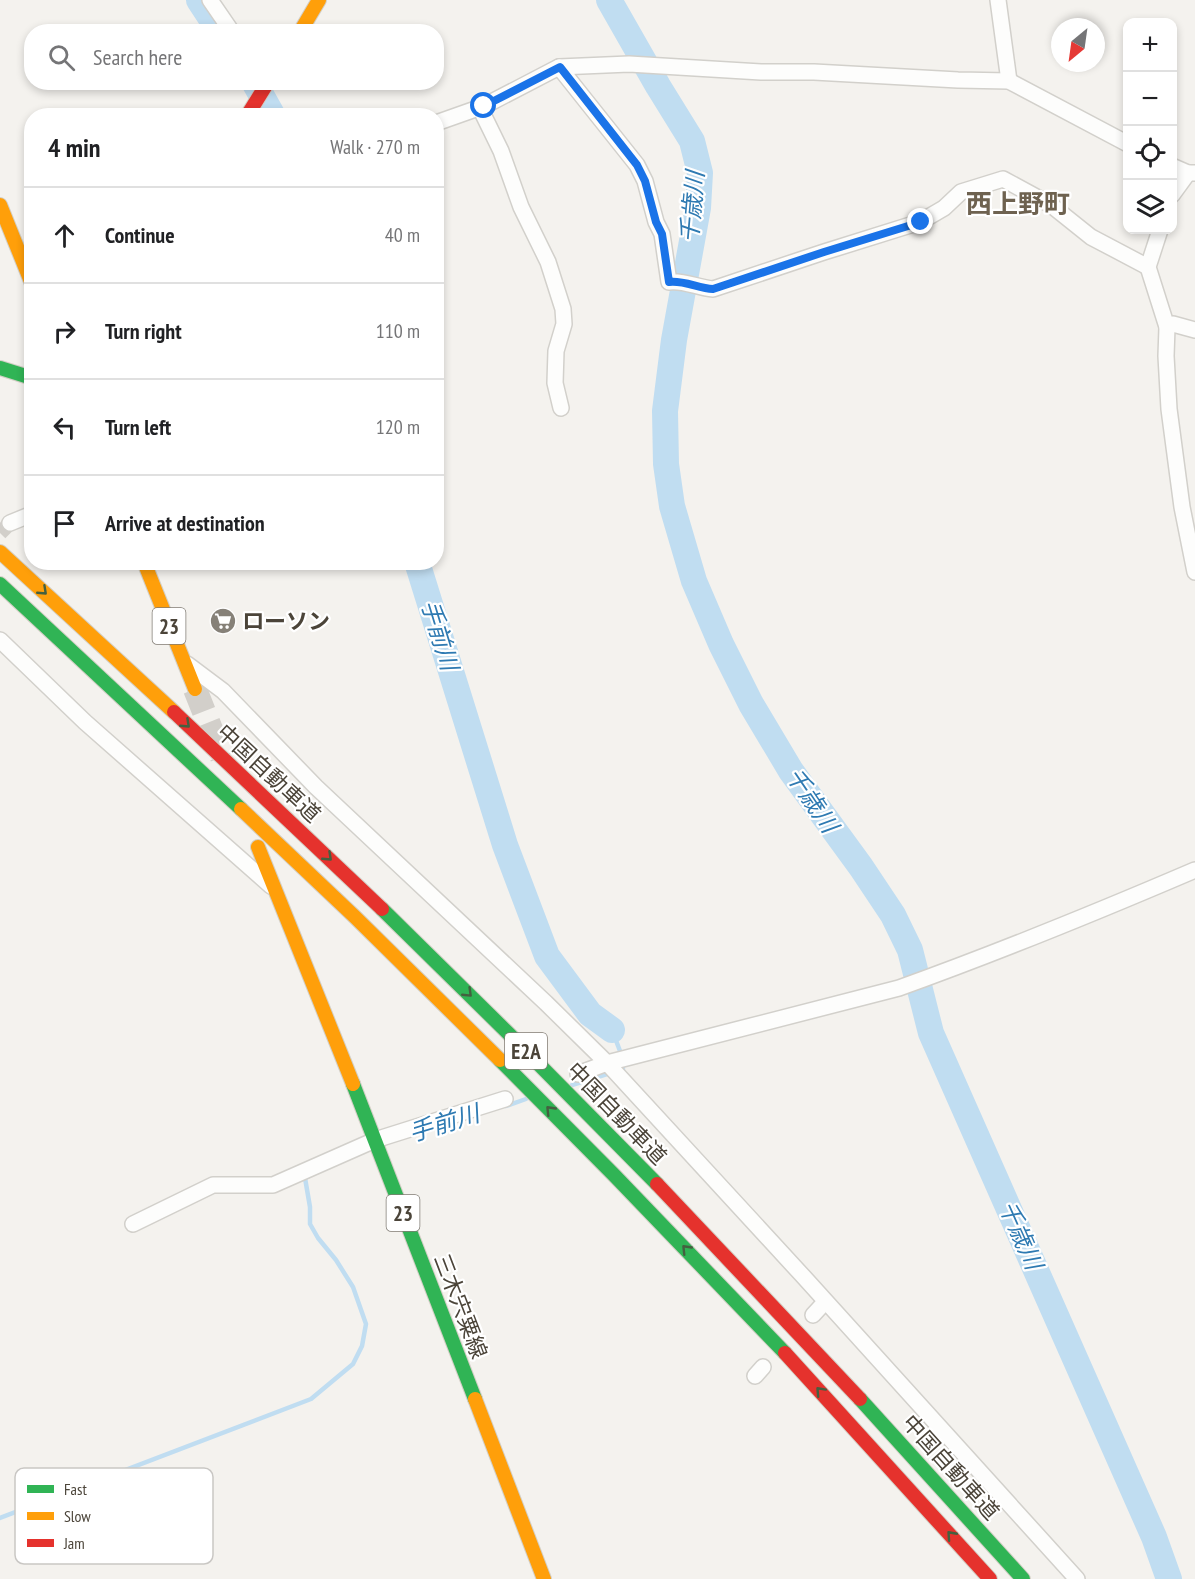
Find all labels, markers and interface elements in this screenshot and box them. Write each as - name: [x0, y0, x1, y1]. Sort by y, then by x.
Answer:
- north arrow: [1051, 18, 1105, 72]
- map controls: [1123, 18, 1177, 234]
- button: +: [1123, 18, 1177, 72]
- search box: [24, 24, 444, 90]
- icon: search: [45, 41, 78, 74]
- text: Search here: [93, 43, 182, 71]
- button: −: [1123, 72, 1177, 126]
- route start: [470, 92, 496, 118]
- button: locate: [1123, 126, 1177, 180]
- text: 4 min: [48, 131, 101, 164]
- text: Walk · 270 m: [330, 134, 420, 160]
- water label: 千歳川: [673, 167, 711, 244]
- button: layers: [1123, 180, 1177, 234]
- district label: 西上野町: [966, 187, 1070, 220]
- route end: [907, 208, 933, 234]
- icon: ahead: [48, 219, 81, 252]
- text: Continue: [105, 221, 175, 249]
- text: 40 m: [385, 222, 420, 248]
- icon: right: [48, 315, 81, 348]
- text: Turn right: [105, 317, 182, 345]
- text: 110 m: [376, 318, 420, 344]
- icon: left: [48, 411, 81, 444]
- text: Turn left: [105, 413, 171, 441]
- text: 120 m: [376, 414, 420, 440]
- icon: arrive: [48, 507, 81, 540]
- text: Arrive at destination: [105, 509, 265, 537]
- one-way arrow: [36, 584, 47, 595]
- water label: 手前川: [415, 596, 466, 677]
- supermarket icon: ローソン: [208, 606, 238, 636]
- place label: ローソン: [242, 607, 330, 635]
- road number: 23: [152, 608, 186, 644]
- one-way arrow: [179, 717, 190, 728]
- street label: 中国自動車道: [211, 718, 327, 828]
- water label: 千歳川: [779, 761, 847, 841]
- one-way arrow: [322, 850, 332, 861]
- one-way arrow: [461, 986, 472, 997]
- road number: E2A: [505, 1033, 547, 1069]
- street label: 中国自動車道: [561, 1056, 673, 1170]
- water label: 手前川: [405, 1097, 486, 1148]
- one-way arrow: [546, 1106, 557, 1117]
- road number: 23: [386, 1195, 420, 1231]
- water label: 千歳川: [992, 1196, 1051, 1277]
- one-way arrow: [683, 1246, 694, 1257]
- street label: 三木宍粟線: [428, 1250, 494, 1362]
- one-way arrow: [816, 1388, 827, 1399]
- street label: 中国自動車道: [896, 1409, 1006, 1525]
- legend: [15, 1468, 213, 1564]
- text: Fast: [64, 1479, 87, 1499]
- text: Slow: [64, 1506, 91, 1526]
- one-way arrow: [947, 1531, 958, 1542]
- text: Jam: [63, 1533, 85, 1553]

